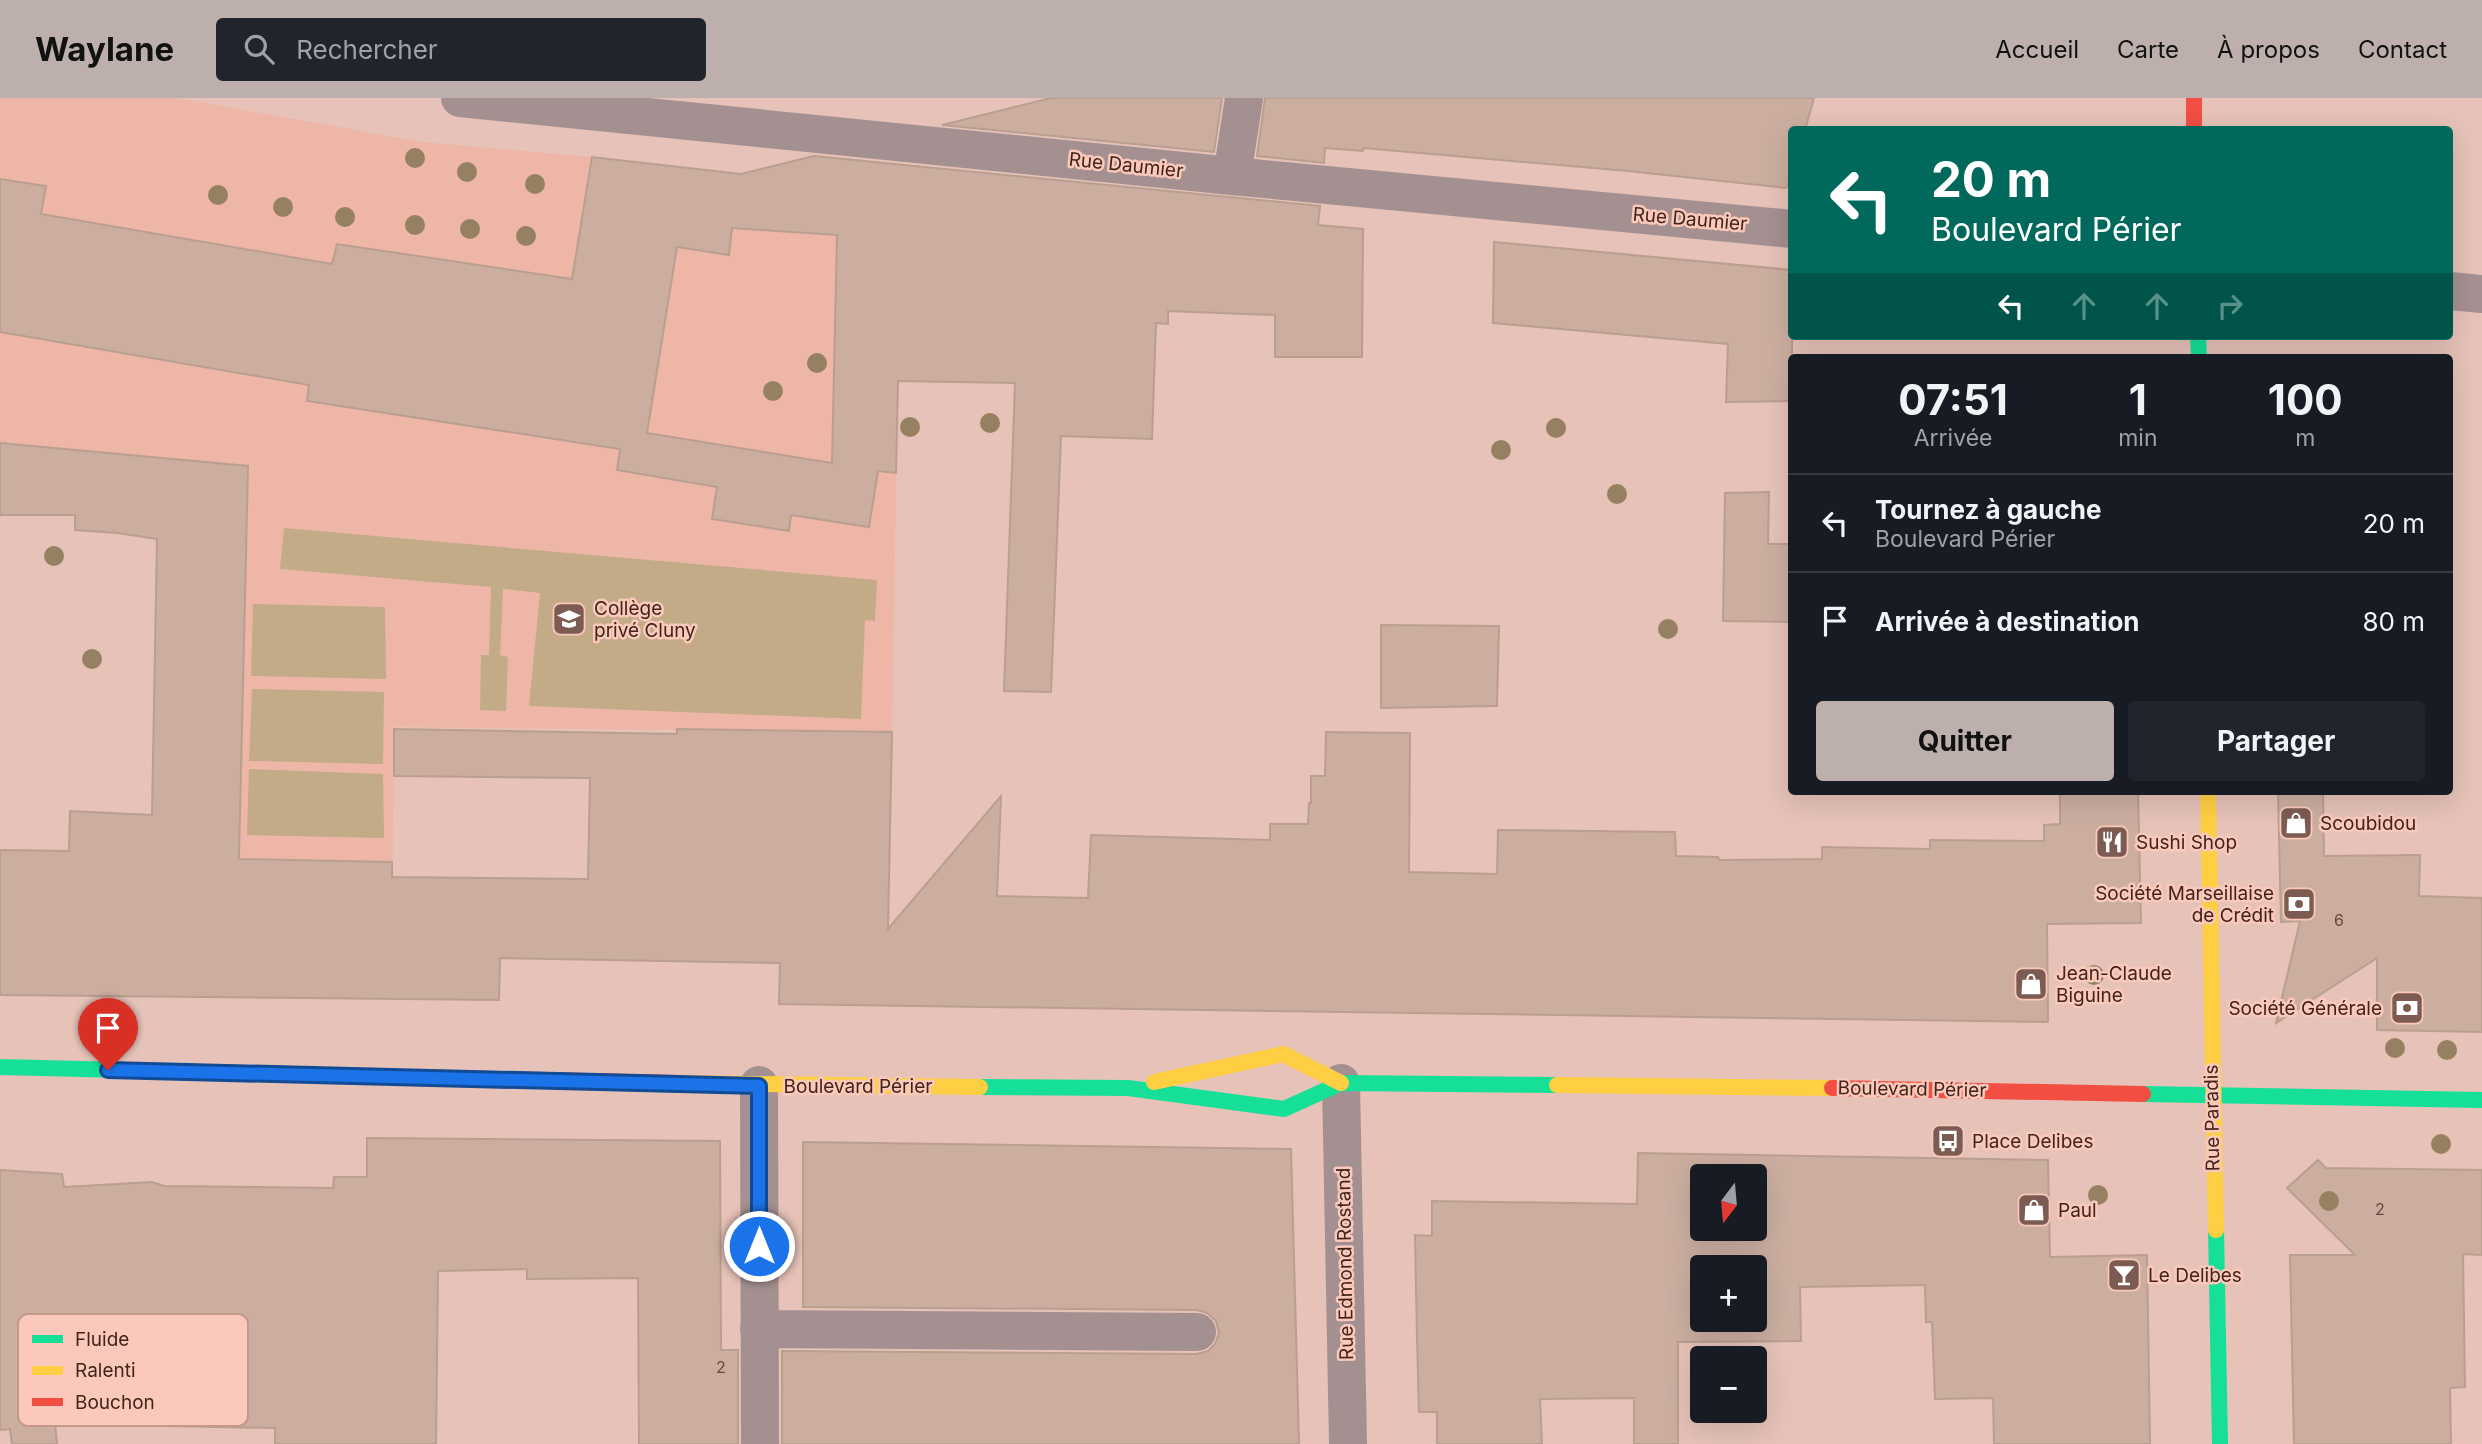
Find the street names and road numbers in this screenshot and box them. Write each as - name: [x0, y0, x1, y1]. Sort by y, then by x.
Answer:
- street label: Rue Daumier: [1068, 148, 1184, 182]
- street label: Rue Daumier: [1632, 203, 1748, 235]
- street label: Rue Paradis: [2200, 1064, 2224, 1172]
- street label: Boulevard Périer: [784, 1075, 932, 1098]
- street label: Boulevard Périer: [1837, 1076, 1987, 1102]
- street label: Rue Edmond Rostand: [1332, 1168, 1358, 1360]

